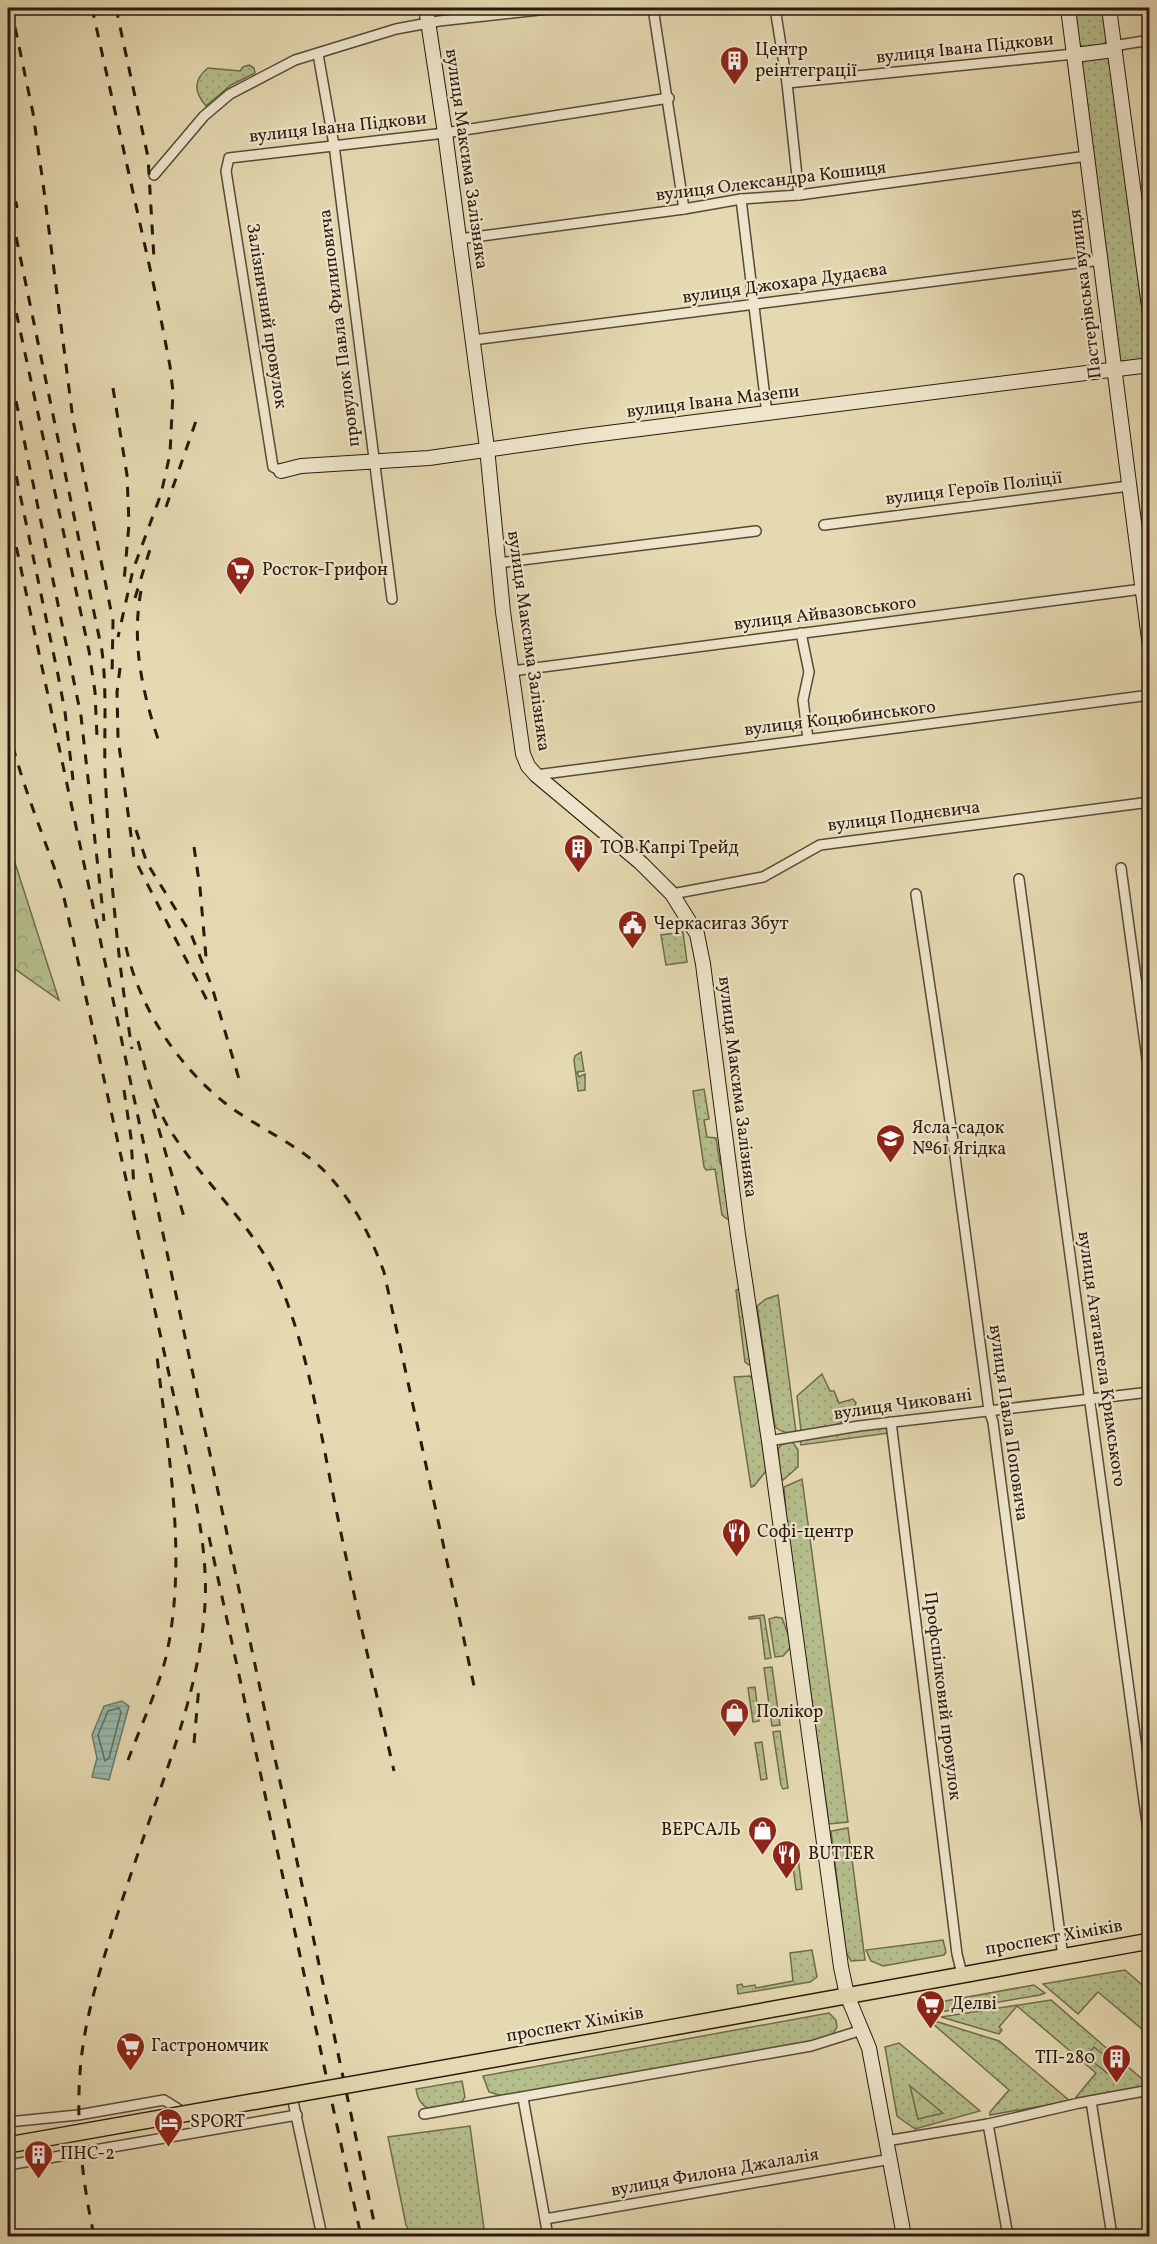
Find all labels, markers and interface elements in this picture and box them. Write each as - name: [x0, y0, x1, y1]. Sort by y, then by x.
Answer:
- street label: вулиця Івана Підкови: [875, 27, 1055, 71]
- place label: Центр реінтеграції: [755, 38, 857, 84]
- building icon: Центр реінтеграції: [718, 44, 750, 86]
- street label: вулиця Максима Залізняка: [438, 47, 494, 271]
- street label: вулиця Івана Підкови: [248, 106, 428, 150]
- street label: вулиця Олександра Кошиця: [654, 155, 888, 209]
- street label: провулок Павла Филиповича: [313, 208, 367, 448]
- street label: Пастерівська вулиця: [1063, 208, 1109, 380]
- street label: Залізничний провулок: [239, 222, 293, 411]
- street label: вулиця Джохара Дудаєва: [681, 257, 889, 311]
- street label: вулиця Івана Мазепи: [625, 379, 801, 425]
- street label: вулиця Героїв Поліції: [884, 466, 1064, 512]
- street label: вулиця Максима Залізняка: [500, 529, 556, 753]
- supermarket icon: Росток-Грифон: [225, 554, 257, 596]
- place label: Росток-Грифон: [262, 558, 388, 583]
- street label: вулиця Айвазовського: [732, 590, 918, 638]
- street label: вулиця Коцюбинського: [743, 695, 937, 743]
- street label: вулиця Поднєвича: [826, 795, 982, 839]
- building icon: ТОВ Капрі Трейд: [563, 832, 595, 874]
- place label: ТОВ Капрі Трейд: [600, 836, 739, 861]
- public building icon: Черкасигаз Збут: [616, 908, 648, 950]
- place label: Черкасигаз Збут: [653, 912, 789, 937]
- street label: вулиця Максима Залізняка: [711, 975, 763, 1199]
- place label: Ясла-садок №61 Ягідка: [912, 1116, 1006, 1162]
- school or university icon: Ясла-садок №61 Ягідка: [875, 1122, 907, 1164]
- street label: вулиця Агатангела Кримського: [1071, 1230, 1131, 1488]
- street label: вулиця Павла Поповича: [982, 1323, 1034, 1523]
- street label: вулиця Чиковані: [832, 1383, 974, 1427]
- restaurant icon: Софі-центр: [720, 1516, 752, 1558]
- place label: Софі-центр: [757, 1520, 854, 1545]
- street label: Профспілковий провулок: [917, 1590, 967, 1802]
- shop icon: Полікор: [719, 1696, 751, 1738]
- place label: Полікор: [756, 1700, 823, 1725]
- shop icon: ВЕРСАЛЬ: [746, 1814, 778, 1856]
- place label: ВЕРСАЛЬ: [661, 1818, 741, 1843]
- restaurant icon: BUTTER: [771, 1838, 803, 1880]
- place label: BUTTER: [808, 1842, 875, 1867]
- street label: проспект Хіміків: [983, 1914, 1125, 1962]
- supermarket icon: Делві: [914, 1988, 946, 2030]
- place label: Делві: [951, 1992, 997, 2017]
- street label: проспект Хіміків: [504, 2001, 646, 2049]
- supermarket icon: Гастрономчик: [114, 2030, 146, 2072]
- place label: Гастрономчик: [151, 2034, 269, 2059]
- building icon: ТП-280: [1100, 2042, 1132, 2084]
- place label: ТП-280: [1035, 2046, 1095, 2071]
- hotel icon: SPORT: [153, 2106, 185, 2148]
- place label: SPORT: [190, 2110, 246, 2135]
- building icon: ПНС-2: [23, 2138, 55, 2180]
- place label: ПНС-2: [60, 2142, 115, 2167]
- street label: вулиця Филона Джалалія: [609, 2142, 821, 2204]

